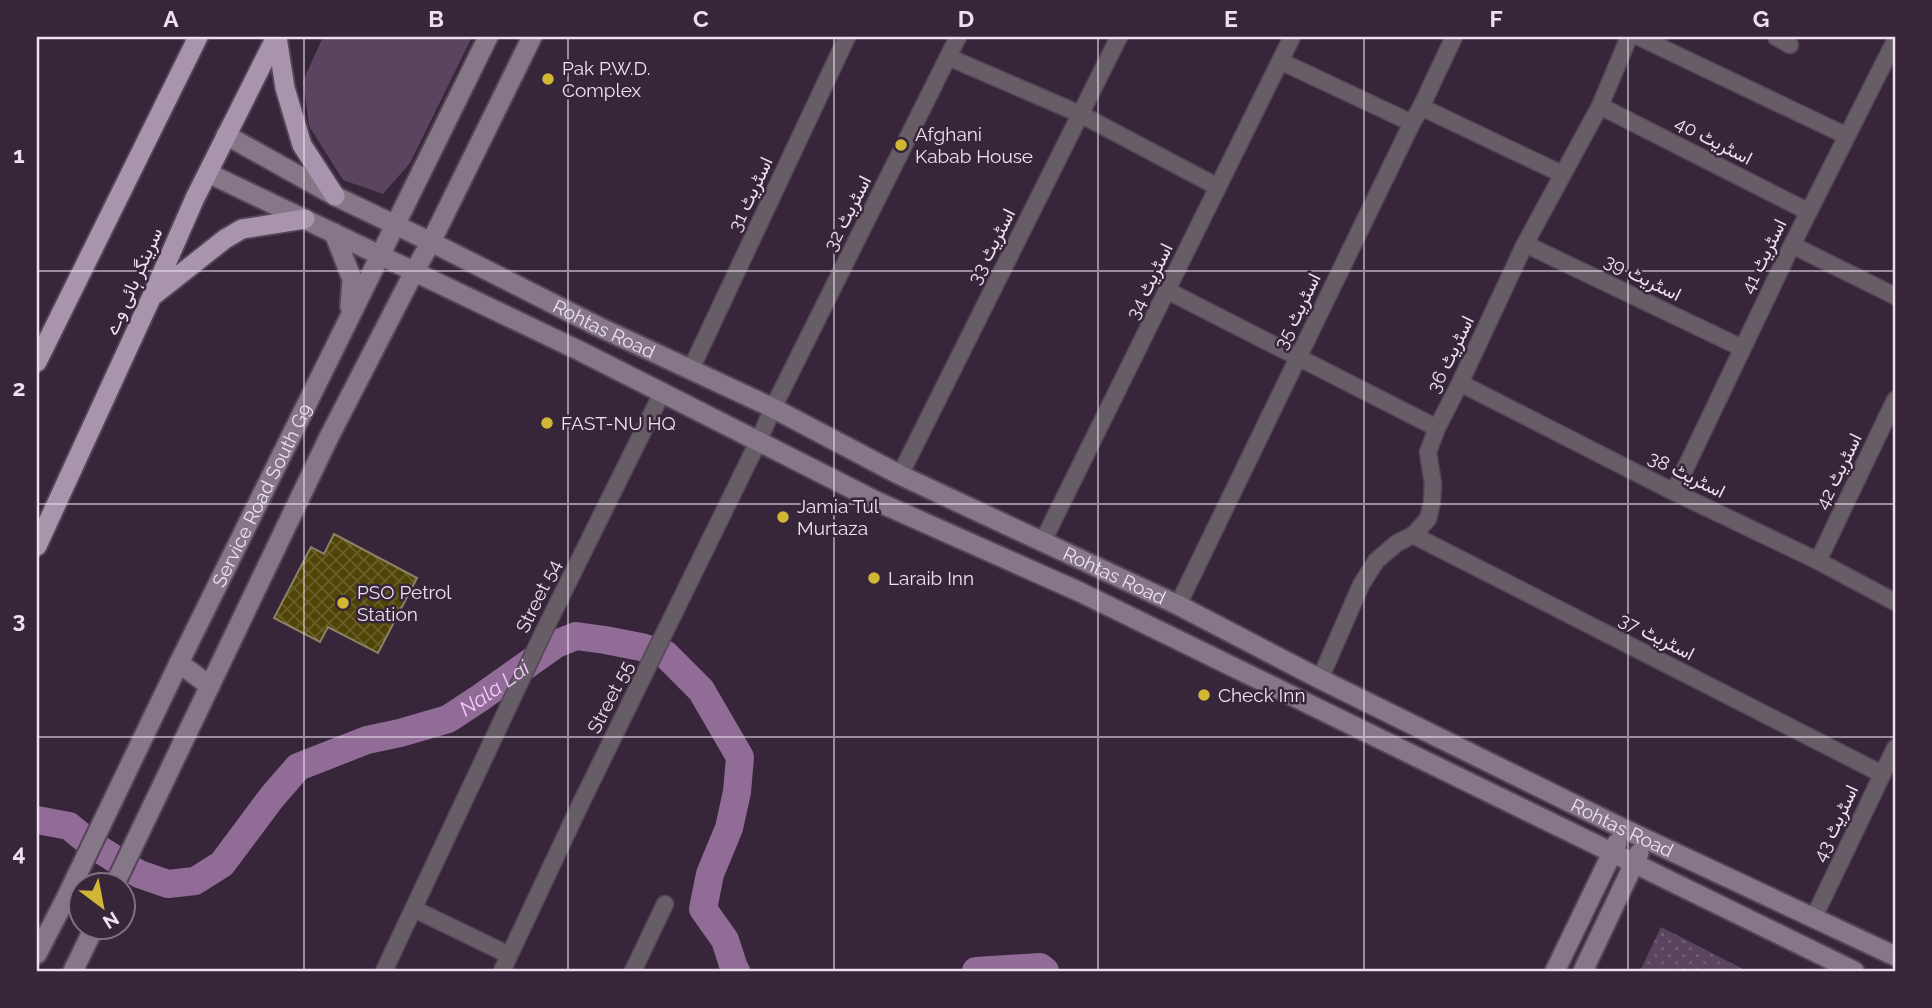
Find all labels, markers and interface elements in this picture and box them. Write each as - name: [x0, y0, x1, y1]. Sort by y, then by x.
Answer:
- text: A: [163, 5, 179, 32]
- text: B: [428, 5, 444, 32]
- text: C: [693, 5, 709, 32]
- text: D: [958, 5, 974, 32]
- text: E: [1224, 5, 1238, 32]
- text: F: [1489, 5, 1503, 32]
- text: G: [1753, 5, 1769, 32]
- place label: Pak P.W.D. Complex: [562, 57, 650, 101]
- marker: Pak P.W.D. Complex: [540, 71, 556, 87]
- street label: اسٹریٹ 40: [1671, 111, 1756, 170]
- place label: Afghani Kabab House: [915, 123, 1033, 167]
- marker: Afghani Kabab House: [893, 137, 909, 153]
- text: 1: [13, 141, 25, 168]
- street label: اسٹریٹ 31: [723, 153, 778, 235]
- street label: اسٹریٹ 32: [819, 172, 876, 255]
- street label: اسٹریٹ 33: [963, 205, 1020, 288]
- street label: اسٹریٹ 41: [1736, 215, 1791, 297]
- street label: سرینگر ہائی وے: [100, 224, 168, 339]
- street label: اسٹریٹ 34: [1121, 239, 1178, 323]
- street label: اسٹریٹ 39: [1601, 249, 1685, 306]
- street label: اسٹریٹ 35: [1269, 269, 1326, 353]
- street label: Rohtas Road: [549, 295, 659, 363]
- street label: اسٹریٹ 36: [1422, 312, 1479, 397]
- text: 2: [13, 374, 25, 401]
- street label: Service Road South G9: [207, 400, 316, 590]
- place label: FAST-NU HQ: [561, 412, 676, 434]
- marker: FAST-NU HQ: [539, 415, 555, 431]
- street label: اسٹریٹ 42: [1810, 429, 1867, 513]
- street label: اسٹریٹ 38: [1644, 446, 1729, 503]
- place label: Jamia Tul Murtaza: [797, 495, 880, 539]
- marker: Jamia Tul Murtaza: [775, 509, 791, 525]
- street label: Rohtas Road: [1060, 542, 1169, 609]
- street label: Street 54: [511, 556, 565, 636]
- place label: Laraib Inn: [888, 567, 974, 589]
- marker: Laraib Inn: [866, 570, 882, 586]
- place label: PSO Petrol Station: [357, 581, 452, 625]
- marker: PSO Petrol Station: [335, 595, 351, 611]
- text: 3: [13, 606, 25, 633]
- street label: اسٹریٹ 37: [1615, 608, 1698, 665]
- water label: Nala Lai: [454, 654, 534, 721]
- street label: Street 55: [582, 657, 638, 737]
- place label: Check Inn: [1218, 684, 1305, 706]
- marker: Check Inn: [1196, 687, 1212, 703]
- street label: اسٹریٹ 43: [1808, 781, 1863, 865]
- street label: Rohtas Road: [1568, 794, 1677, 862]
- text: 4: [12, 839, 26, 866]
- north arrow: [66, 872, 136, 942]
- text: N: [99, 907, 123, 934]

